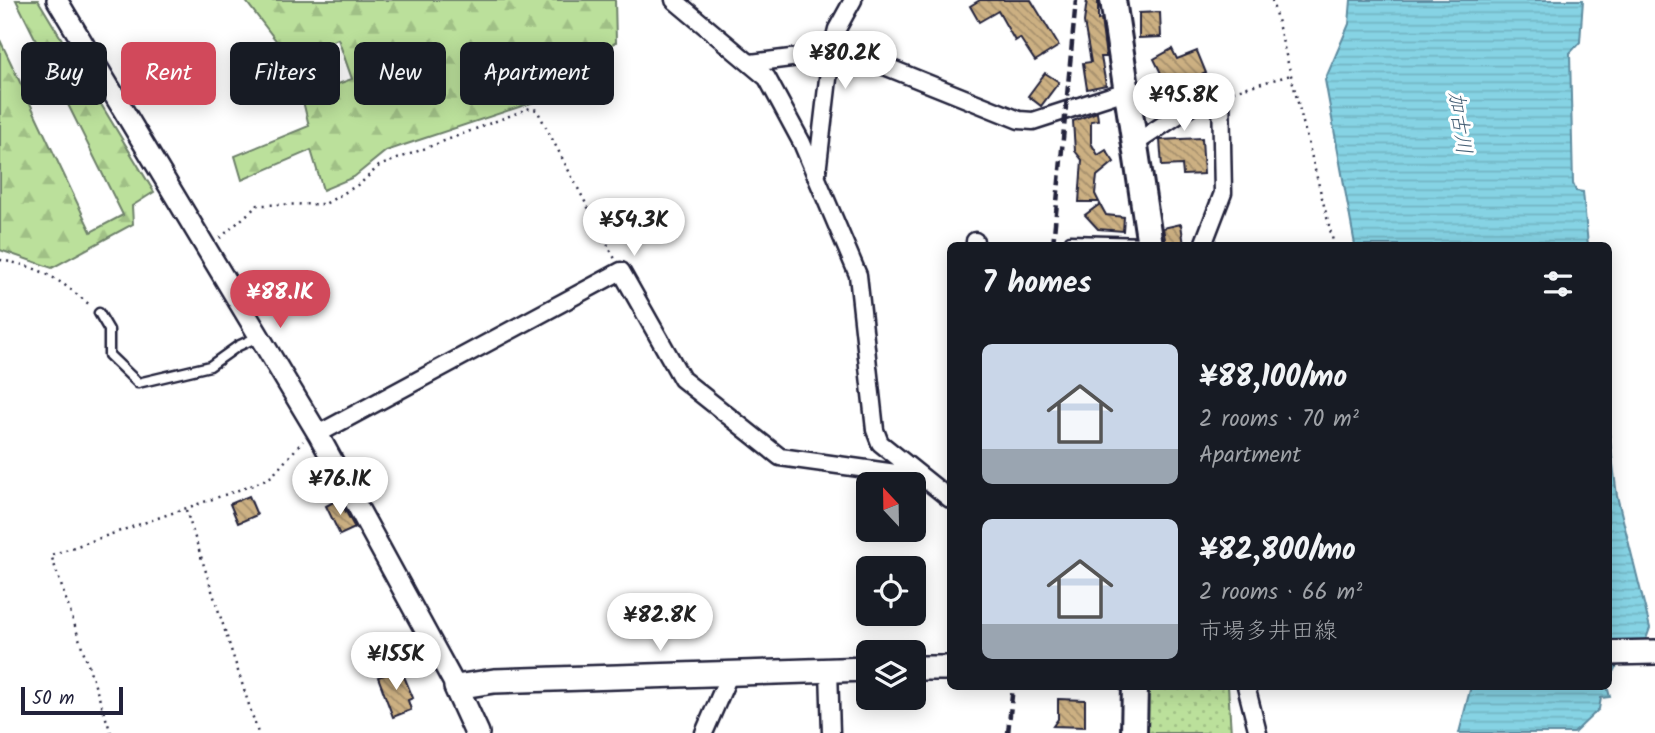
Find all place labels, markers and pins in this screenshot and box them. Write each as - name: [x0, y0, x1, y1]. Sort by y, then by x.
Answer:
- pin: ¥80.2K: [788, 32, 902, 91]
- pin: ¥95.8K: [1127, 74, 1241, 133]
- pin: ¥54.3K: [577, 198, 691, 258]
- pin: ¥88.1K: [223, 270, 337, 330]
- pin: ¥76.1K: [283, 458, 397, 517]
- pin: ¥82.8K: [603, 594, 717, 653]
- pin: ¥155K: [347, 632, 445, 692]

